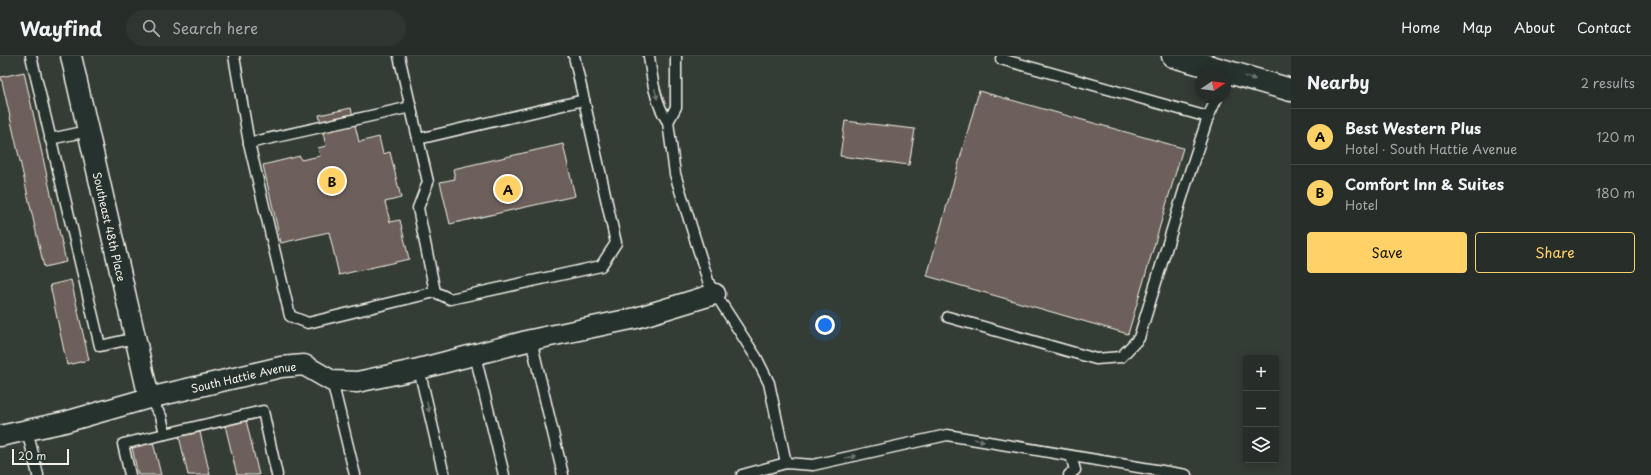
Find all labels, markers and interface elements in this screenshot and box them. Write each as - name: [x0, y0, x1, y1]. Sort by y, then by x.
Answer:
- search box: [126, 10, 406, 46]
- text: Wayfind: [20, 14, 102, 42]
- text: Search here: [172, 16, 258, 39]
- icon: search: [140, 17, 162, 39]
- text: Home: [1401, 17, 1440, 38]
- text: Map: [1462, 17, 1492, 38]
- text: About: [1514, 17, 1555, 38]
- text: Contact: [1577, 17, 1631, 38]
- north arrow: [1195, 68, 1231, 104]
- text: Nearby: [1307, 69, 1369, 95]
- text: 2 results: [1581, 73, 1635, 92]
- one-way arrow: [1244, 76, 1257, 82]
- one-way arrow: [654, 88, 660, 100]
- text: Best Western Plus: [1345, 116, 1481, 139]
- text: A: [1315, 127, 1325, 146]
- text: 120 m: [1596, 127, 1635, 146]
- text: Hotel · South Hattie Avenue: [1345, 139, 1517, 158]
- pin: B: [319, 166, 345, 196]
- street label: Southeast 48th Place: [89, 170, 131, 283]
- text: Comfort Inn & Suites: [1345, 172, 1504, 195]
- pin: A: [495, 174, 521, 204]
- text: B: [1316, 183, 1324, 202]
- text: 180 m: [1596, 183, 1635, 202]
- text: Hotel: [1345, 195, 1378, 214]
- button: Save: [1307, 232, 1467, 273]
- button: Share: [1475, 232, 1635, 273]
- your location: [815, 315, 835, 335]
- map controls: [1243, 355, 1279, 463]
- button: +: [1243, 355, 1279, 391]
- street label: South Hattie Avenue: [189, 357, 297, 396]
- button: −: [1243, 391, 1279, 427]
- one-way arrow: [425, 401, 431, 413]
- button: layers: [1243, 427, 1279, 463]
- one-way arrow: [973, 437, 985, 443]
- scale bar: [12, 447, 69, 466]
- text: 20 m: [18, 447, 46, 464]
- one-way arrow: [845, 453, 858, 459]

